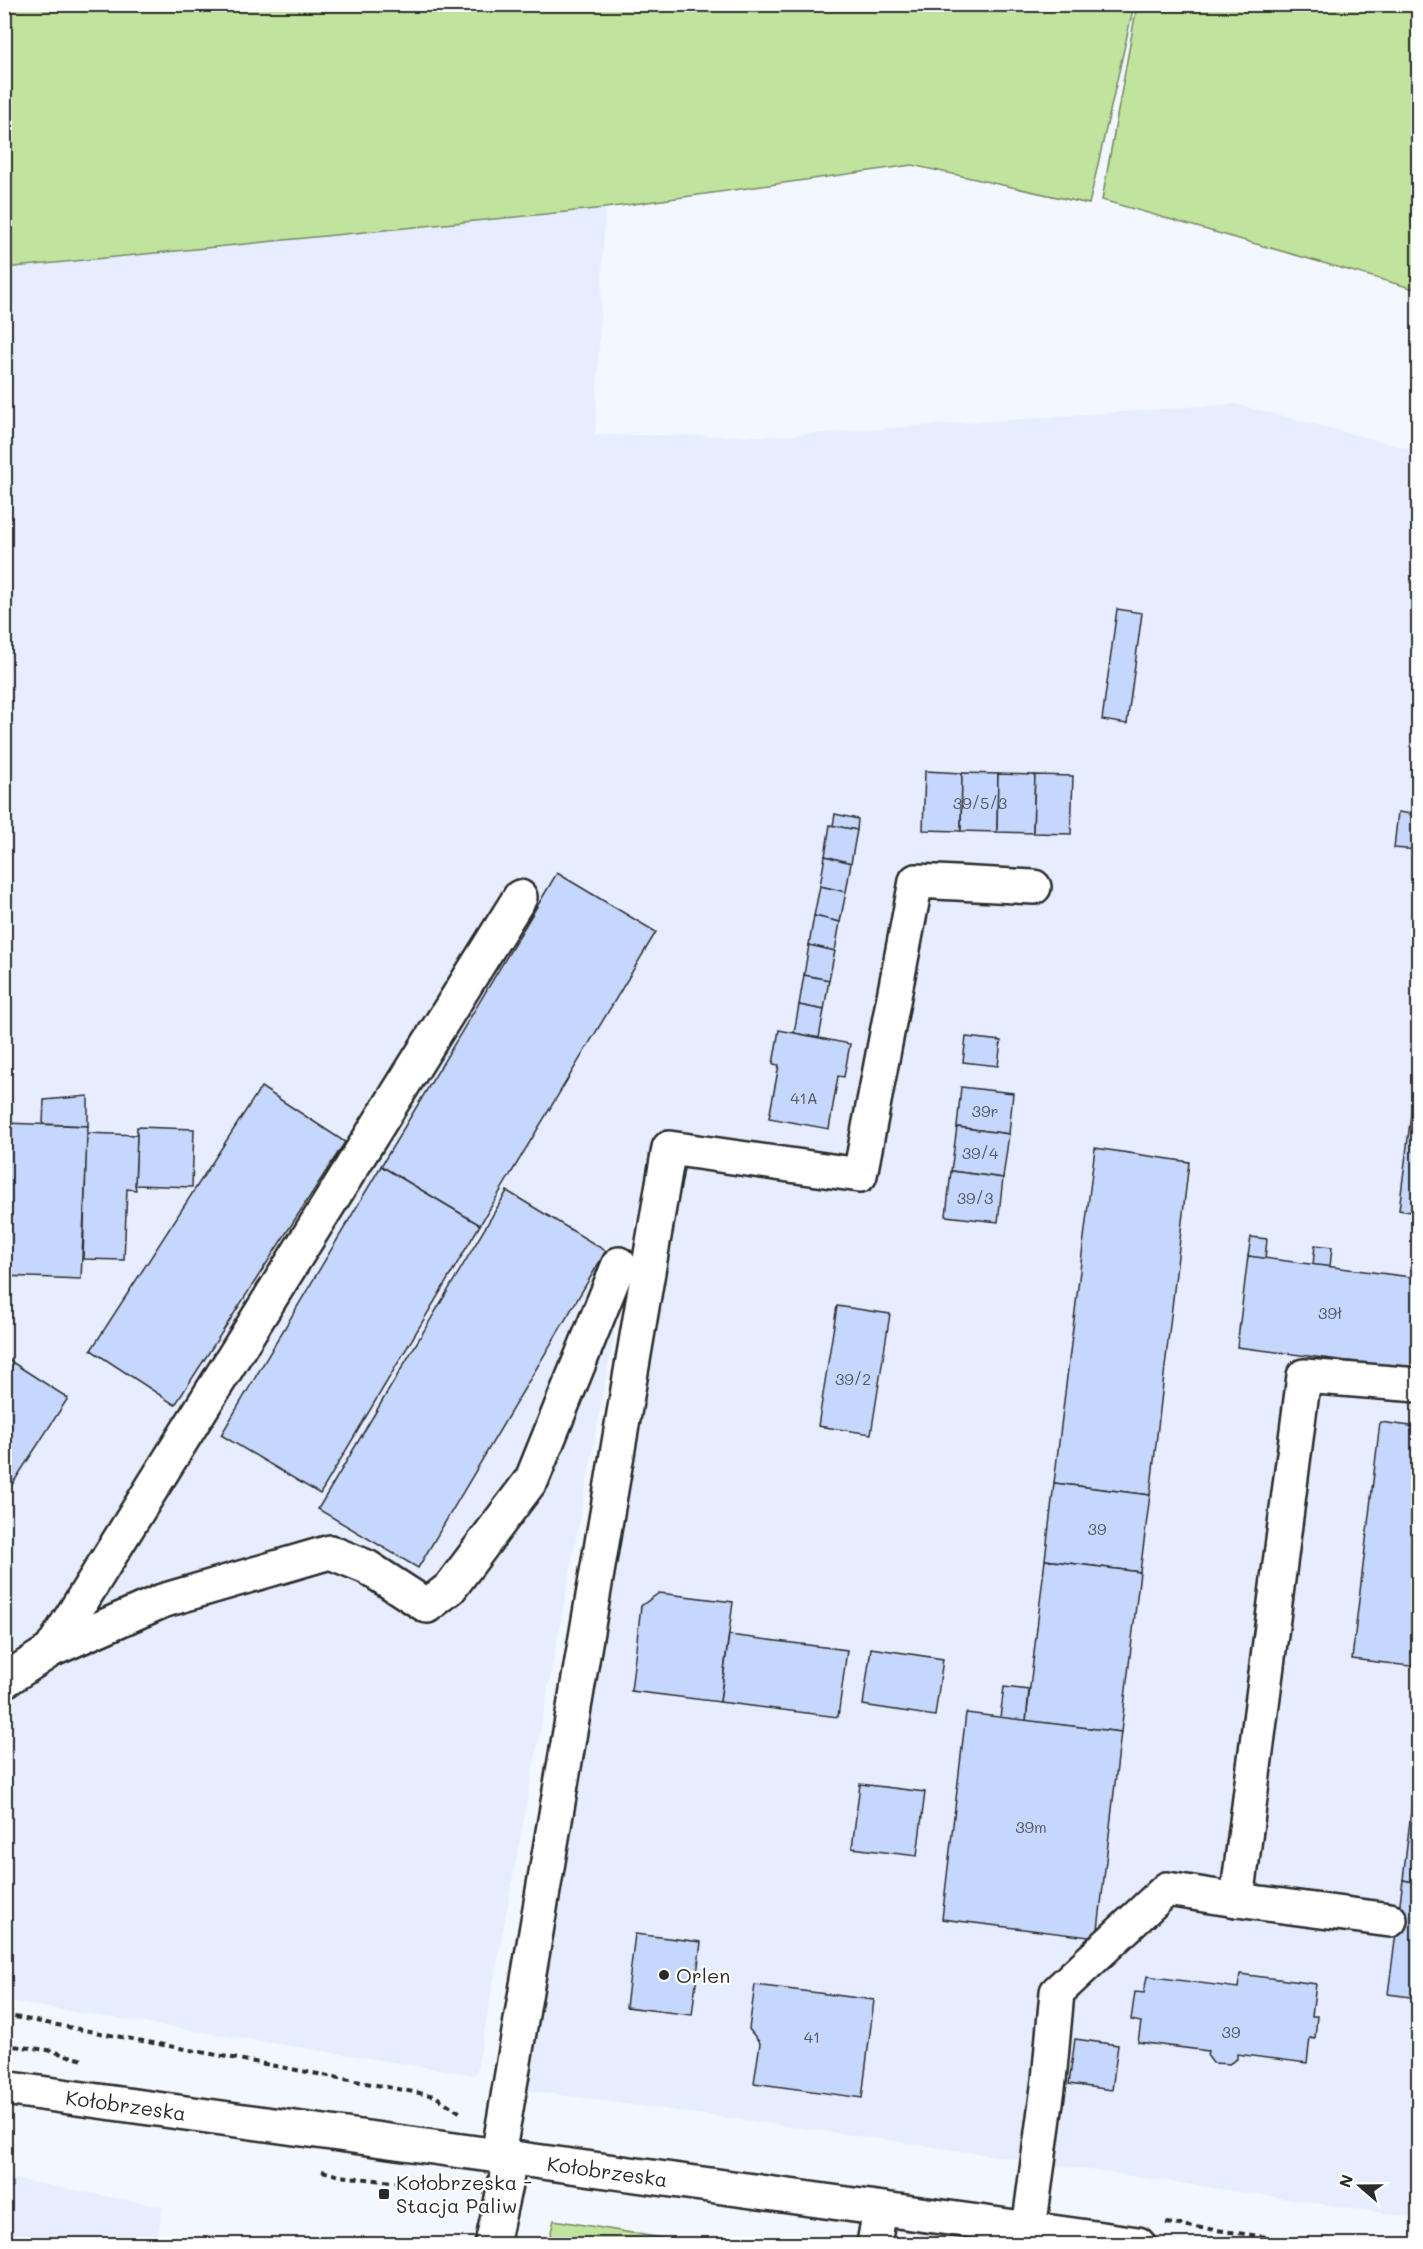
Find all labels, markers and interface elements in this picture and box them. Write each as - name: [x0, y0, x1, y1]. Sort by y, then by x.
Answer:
- house number: 39/5/3: [953, 792, 1007, 813]
- house number: 41A: [790, 1087, 818, 1108]
- house number: 39r: [972, 1100, 998, 1121]
- house number: 39/4: [962, 1142, 999, 1163]
- house number: 39/3: [957, 1187, 993, 1208]
- house number: 39ł: [1318, 1302, 1342, 1323]
- house number: 39/2: [835, 1368, 871, 1389]
- house number: 39: [1088, 1518, 1106, 1539]
- house number: 39m: [1015, 1816, 1047, 1837]
- place label: Orlen: [676, 1962, 730, 1988]
- marker: Orlen: [657, 1968, 671, 1982]
- house number: 39: [1222, 2021, 1240, 2042]
- house number: 41: [804, 2026, 820, 2047]
- street label: Kołobrzeska: [64, 2084, 188, 2126]
- street label: Kołobrzeska: [545, 2150, 669, 2192]
- north arrow: [1330, 2156, 1390, 2216]
- place label: Kołobrzeska - Stacja Paliw: [396, 2169, 532, 2218]
- text: N: [1333, 2171, 1357, 2190]
- marker: Kołobrzeska - Stacja Paliw: [377, 2187, 391, 2201]

